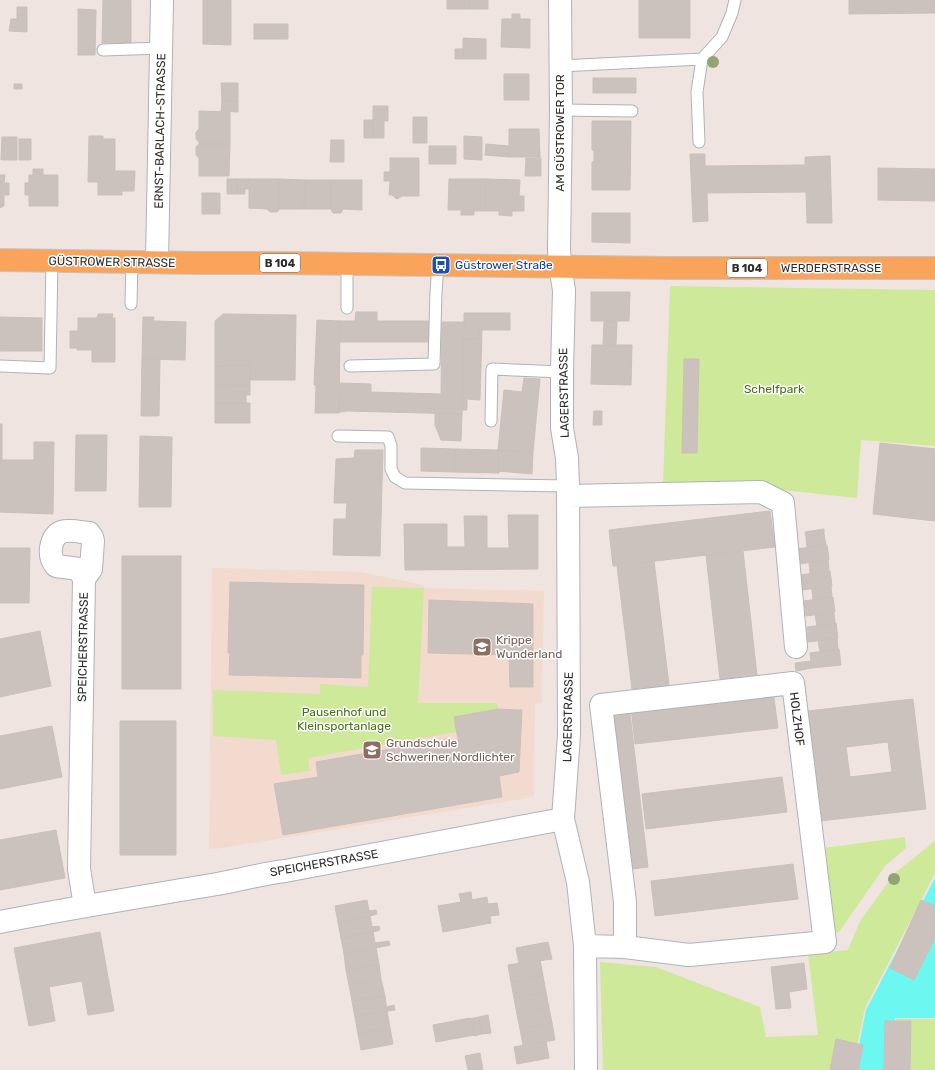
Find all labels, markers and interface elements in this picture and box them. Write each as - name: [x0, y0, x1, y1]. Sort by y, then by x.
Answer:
- street label: ERNST-BARLACH-STRASSE: [152, 53, 168, 209]
- street label: AM GÜSTROWER TOR: [553, 74, 567, 192]
- street label: GÜSTROWER STRASSE: [49, 254, 175, 270]
- road number: B 104: [260, 254, 300, 272]
- bus stop icon: Güstrower Straße: [430, 254, 452, 276]
- place label: Güstrower Straße: [455, 258, 553, 272]
- road number: B 104: [727, 259, 767, 277]
- street label: WERDERSTRASSE: [781, 261, 881, 275]
- street label: LAGERSTRASSE: [556, 348, 572, 438]
- park label: Schelfpark: [744, 382, 805, 396]
- street label: SPEICHERSTRASSE: [75, 592, 91, 702]
- place label: Krippe Wunderland: [496, 633, 562, 661]
- school or university icon: Krippe Wunderland: [471, 636, 493, 658]
- street label: LAGERSTRASSE: [560, 672, 576, 762]
- street label: HOLZHOF: [787, 691, 807, 747]
- park label: Pausenhof und Kleinsportanlage: [297, 705, 391, 733]
- place label: Grundschule Schweriner Nordlichter: [386, 736, 515, 764]
- school or university icon: Grundschule Schweriner Nordlichter: [361, 739, 383, 761]
- street label: SPEICHERSTRASSE: [269, 847, 379, 879]

